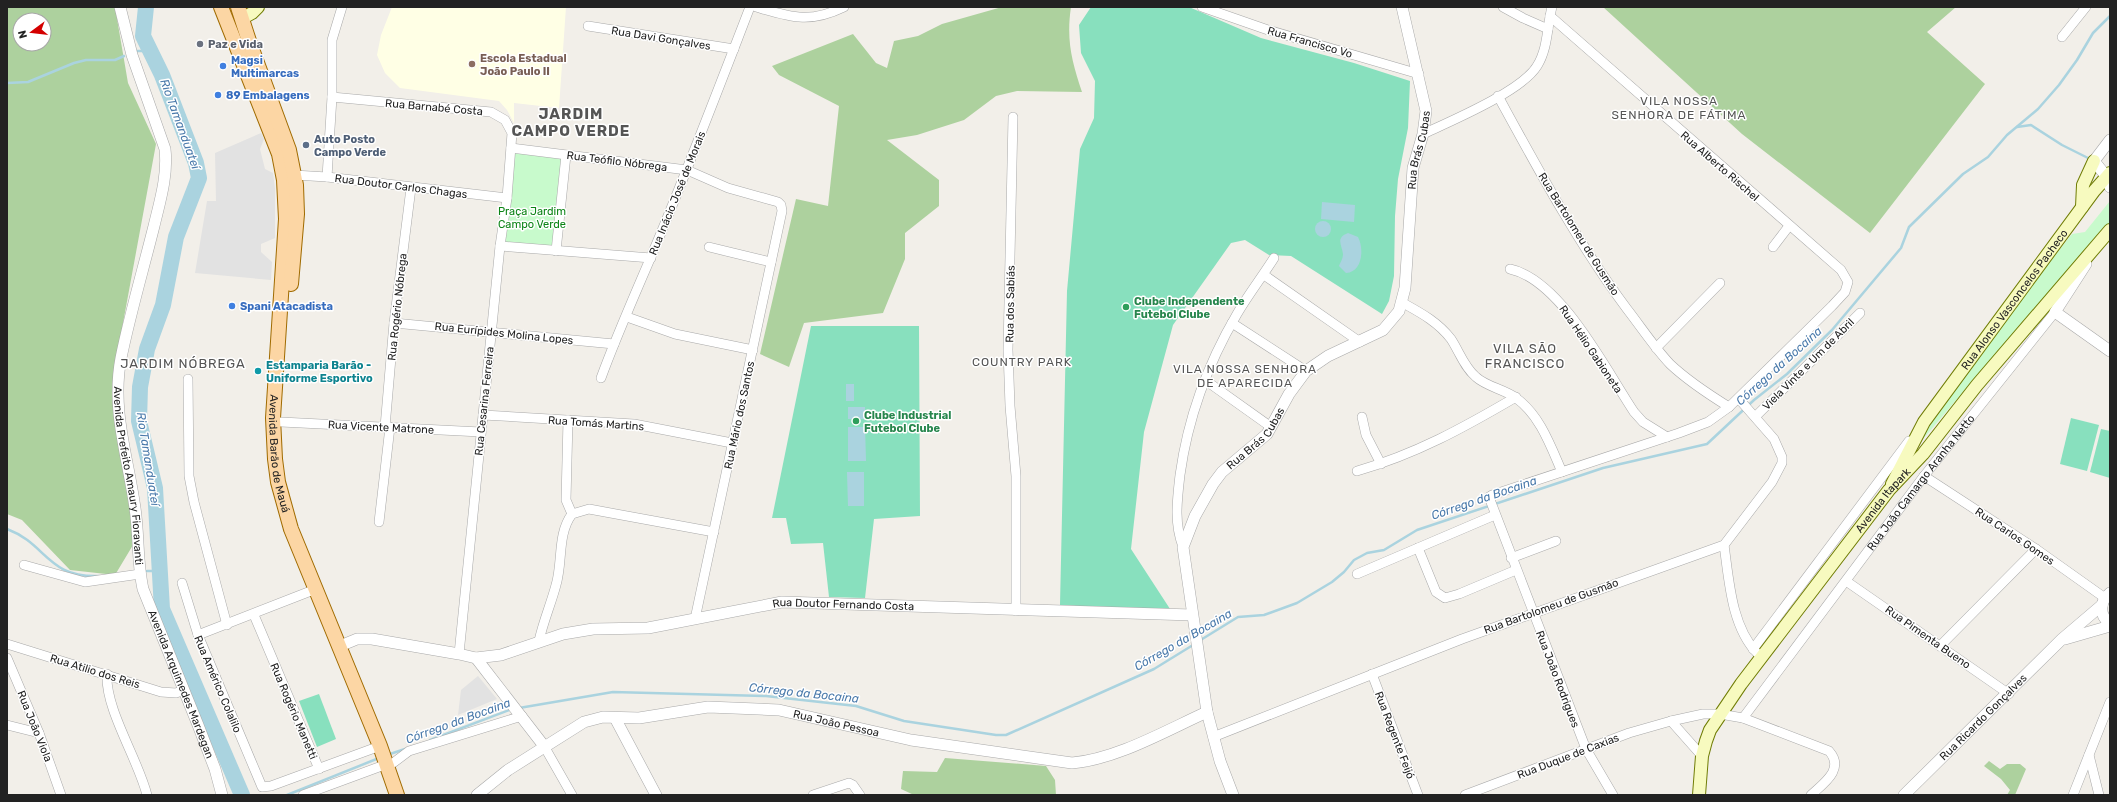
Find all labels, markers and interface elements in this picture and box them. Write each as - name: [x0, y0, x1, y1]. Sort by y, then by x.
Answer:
- north arrow: [12, 12, 52, 52]
- street label: Rua Davi Gonçalves: [610, 24, 712, 53]
- street label: Rua Francisco Vo: [1266, 24, 1354, 61]
- text: N: [15, 29, 30, 40]
- place label: Paz e Vida: [208, 38, 263, 51]
- marker: Paz e Vida: [195, 39, 205, 49]
- place label: Escola Estadual João Paulo II: [480, 52, 567, 78]
- place label: Magsi Multimarcas: [231, 54, 299, 80]
- marker: Escola Estadual João Paulo II: [467, 59, 477, 69]
- marker: Magsi Multimarcas: [218, 61, 228, 71]
- water label: Rio Tamanduateí: [157, 77, 204, 173]
- place label: 89 Embalagens: [226, 89, 310, 102]
- marker: 89 Embalagens: [213, 90, 223, 100]
- district label: VILA NOSSA SENHORA DE FÁTIMA: [1611, 94, 1747, 122]
- street label: Rua Barnabé Costa: [385, 97, 483, 118]
- district label: JARDIM CAMPO VERDE: [512, 105, 630, 140]
- street label: Rua Brás Cubas: [1406, 109, 1433, 190]
- street label: Rua Inácio José de Morais: [647, 129, 708, 257]
- street label: Rua Alberto Rischel: [1678, 129, 1762, 204]
- place label: Auto Posto Campo Verde: [314, 133, 386, 159]
- marker: Auto Posto Campo Verde: [301, 140, 311, 150]
- street label: Rua Teófilo Nóbrega: [566, 149, 668, 174]
- street label: Rua Bartolomeu de Gusmão: [1535, 170, 1622, 298]
- street label: Rua Doutor Carlos Chagas: [334, 172, 468, 201]
- park label: Praça Jardim Campo Verde: [498, 205, 566, 231]
- street label: Rua Alonso Vasconcelos Pacheco: [1959, 227, 2071, 372]
- street label: Rua Rogério Nóbrega: [385, 253, 410, 361]
- street label: Rua dos Sabiás: [1003, 265, 1018, 343]
- place label: Clube Independente Futebol Clube: [1134, 295, 1245, 321]
- place label: Spani Atacadista: [240, 300, 333, 313]
- marker: Spani Atacadista: [227, 301, 237, 311]
- marker: Clube Independente Futebol Clube: [1121, 302, 1131, 312]
- street label: Rua Hélio Gabioneta: [1556, 303, 1625, 396]
- street label: Viela Vinte e Um de Abril: [1760, 316, 1857, 413]
- street label: Rua Eurípides Molina Lopes: [434, 320, 574, 347]
- water label: Córrego da Bocaina: [1733, 324, 1825, 408]
- district label: VILA SÃO FRANCISCO: [1485, 341, 1565, 371]
- street label: Rua Cesarina Ferreira: [472, 346, 497, 456]
- district label: COUNTRY PARK: [972, 355, 1072, 369]
- district label: JARDIM NÓBREGA: [120, 356, 246, 371]
- place label: Estamparia Barão - Uniforme Esportivo: [266, 359, 373, 385]
- street label: Rua Mário dos Santos: [722, 360, 757, 470]
- district label: VILA NOSSA SENHORA DE APARECIDA: [1173, 362, 1317, 390]
- marker: Estamparia Barão - Uniforme Esportivo: [253, 366, 263, 376]
- street label: Avenida Prefeito Amaury Fioravanti: [111, 386, 145, 566]
- street label: Avenida Barão de Mauá: [266, 394, 292, 514]
- street label: Rua Brás Cubas: [1224, 405, 1288, 472]
- place label: Clube Industrial Futebol Clube: [864, 409, 951, 435]
- water label: Rio Tamanduateí: [134, 411, 163, 509]
- street label: Rua João Camargo Aranha Netto: [1865, 412, 1977, 553]
- street label: Rua Tomás Martins: [547, 414, 645, 433]
- marker: Clube Industrial Futebol Clube: [851, 416, 861, 426]
- street label: Rua Vicente Matrone: [328, 418, 434, 437]
- street label: Avenida Itapark: [1853, 465, 1914, 535]
- water label: Córrego da Bocaina: [1429, 473, 1539, 523]
- street label: Rua Carlos Gomes: [1973, 505, 2057, 568]
- street label: Rua Bartolomeu de Gusmão: [1482, 576, 1620, 637]
- street label: Rua Doutor Fernando Costa: [771, 596, 914, 613]
- street label: Rua Pimenta Bueno: [1883, 603, 1973, 672]
- water label: Córrego da Bocaina: [1132, 606, 1234, 674]
- street label: Avenida Arquimedes Mardegan: [145, 608, 216, 760]
- street label: Rua João Rodrigues: [1533, 629, 1582, 730]
- street label: Rua Américo Colalilo: [191, 634, 244, 735]
- street label: Rua Atilio dos Reis: [48, 652, 142, 691]
- street label: Rua Rogério Manetti: [267, 661, 320, 761]
- street label: Rua Ricardo Gonçalves: [1937, 671, 2030, 763]
- water label: Córrego da Bocaina: [748, 680, 860, 706]
- street label: Rua João Viola: [14, 689, 55, 764]
- street label: Rua Regente Feijó: [1372, 690, 1417, 781]
- water label: Córrego da Bocaina: [404, 696, 512, 746]
- street label: Rua João Pessoa: [792, 707, 880, 740]
- street label: Rua Duque de Caxias: [1515, 731, 1621, 782]

